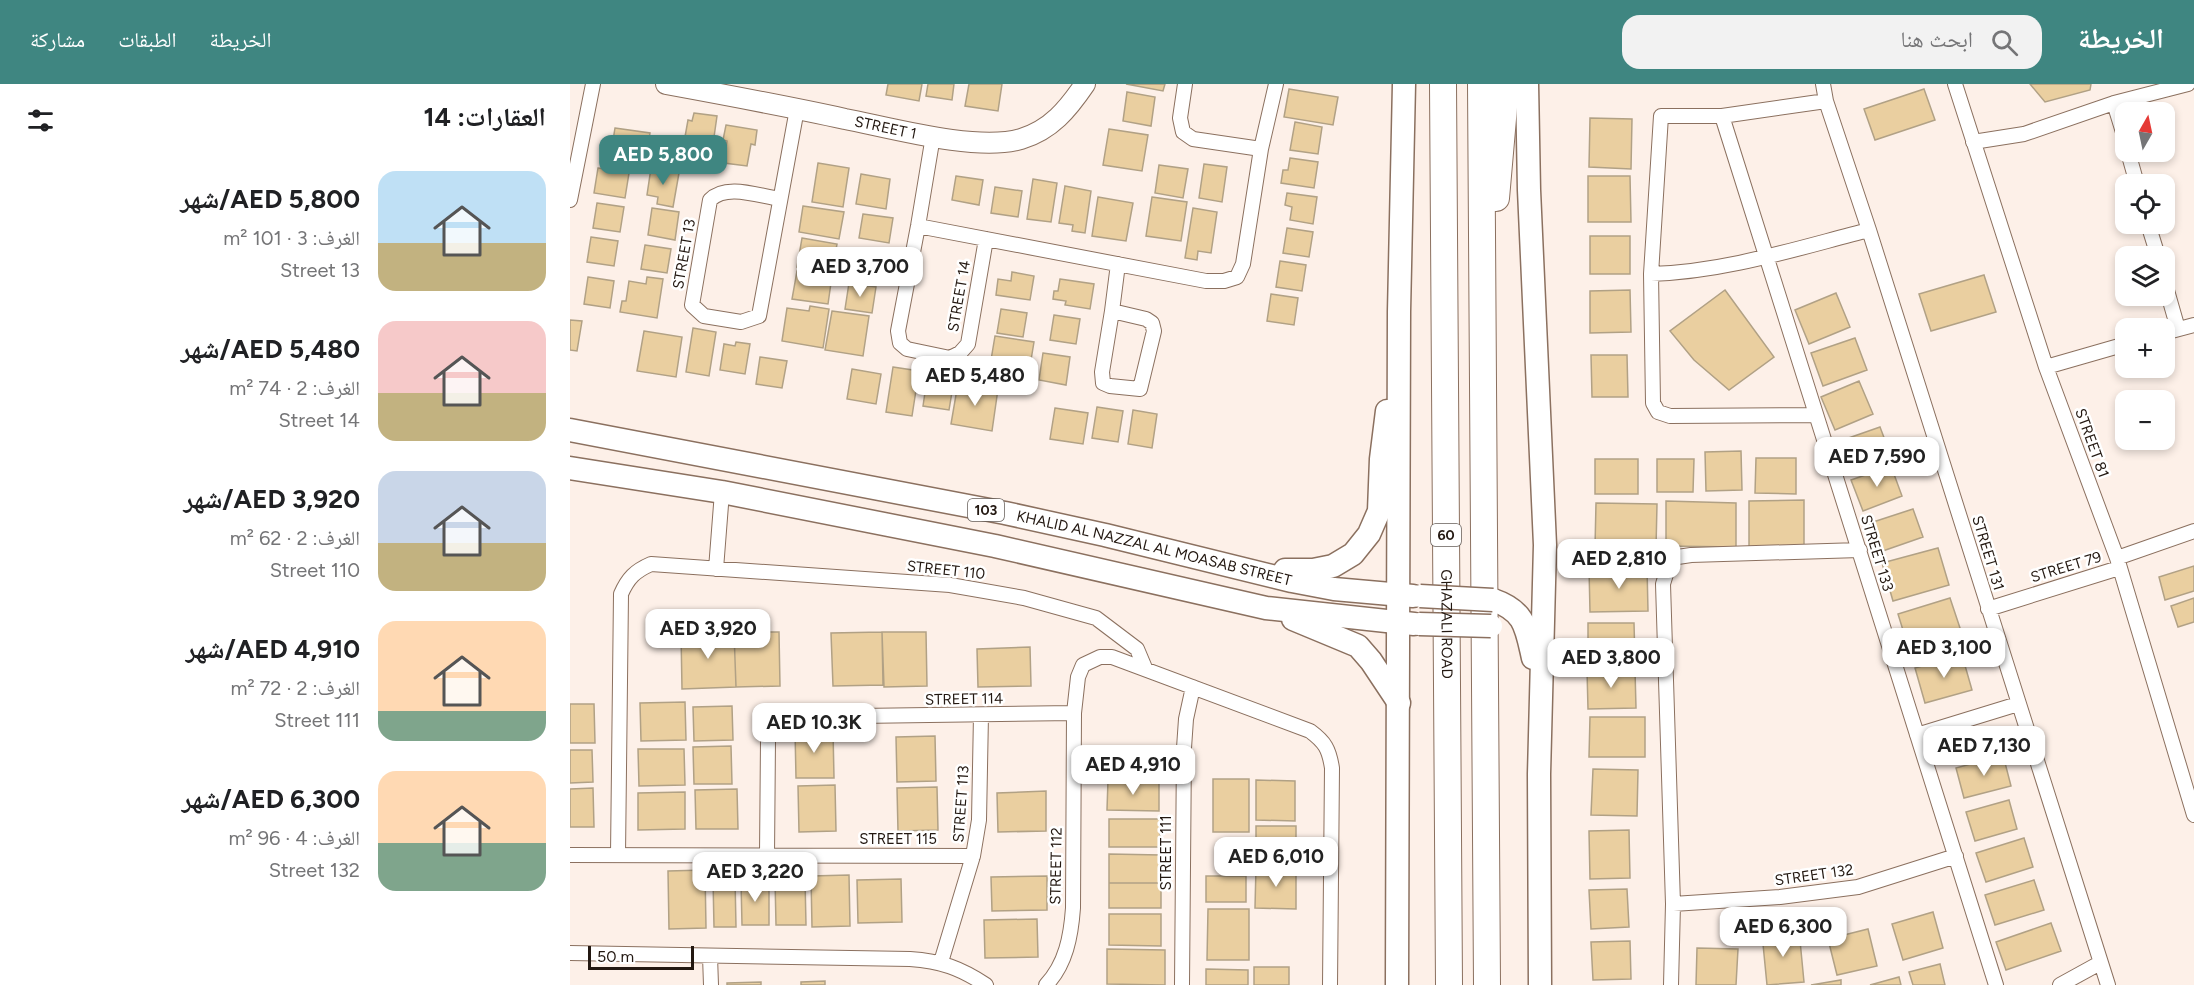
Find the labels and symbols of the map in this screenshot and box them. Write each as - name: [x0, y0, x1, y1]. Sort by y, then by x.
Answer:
- north arrow: [2115, 102, 2175, 162]
- street label: STREET 1: [853, 112, 918, 143]
- pin: AED 5,800: [594, 135, 732, 186]
- street label: STREET 13: [669, 217, 699, 291]
- pin: AED 3,700: [791, 247, 929, 298]
- street label: STREET 14: [944, 259, 974, 333]
- pin: AED 5,480: [906, 356, 1044, 407]
- street label: STREET 81: [2071, 406, 2113, 480]
- pin: AED 7,590: [1808, 437, 1946, 488]
- road number: 103: [968, 499, 1004, 521]
- street label: KHALID AL NAZZAL AL MOASAB STREET: [1015, 507, 1294, 590]
- street label: STREET 133: [1857, 513, 1897, 593]
- street label: STREET 131: [1968, 513, 2008, 593]
- road number: 60: [1431, 524, 1461, 546]
- pin: AED 2,810: [1550, 539, 1688, 590]
- street label: STREET 79: [2028, 548, 2104, 586]
- street label: STREET 110: [906, 557, 986, 583]
- street label: GHAZALI ROAD: [1437, 569, 1456, 679]
- pin: AED 3,920: [639, 609, 777, 660]
- pin: AED 3,100: [1875, 628, 2013, 679]
- pin: AED 3,800: [1542, 638, 1680, 689]
- street label: STREET 114: [925, 689, 1003, 709]
- pin: AED 10.3K: [745, 703, 883, 754]
- pin: AED 7,130: [1915, 726, 2053, 777]
- pin: AED 4,910: [1064, 745, 1202, 796]
- street label: STREET 113: [949, 765, 973, 843]
- street label: STREET 111: [1157, 815, 1175, 891]
- street label: STREET 112: [1046, 827, 1066, 905]
- street label: STREET 115: [859, 830, 937, 848]
- pin: AED 6,010: [1207, 837, 1345, 888]
- pin: AED 3,220: [686, 852, 824, 903]
- street label: STREET 132: [1773, 861, 1855, 889]
- pin: AED 6,300: [1714, 907, 1852, 958]
- scale bar: [588, 943, 694, 970]

